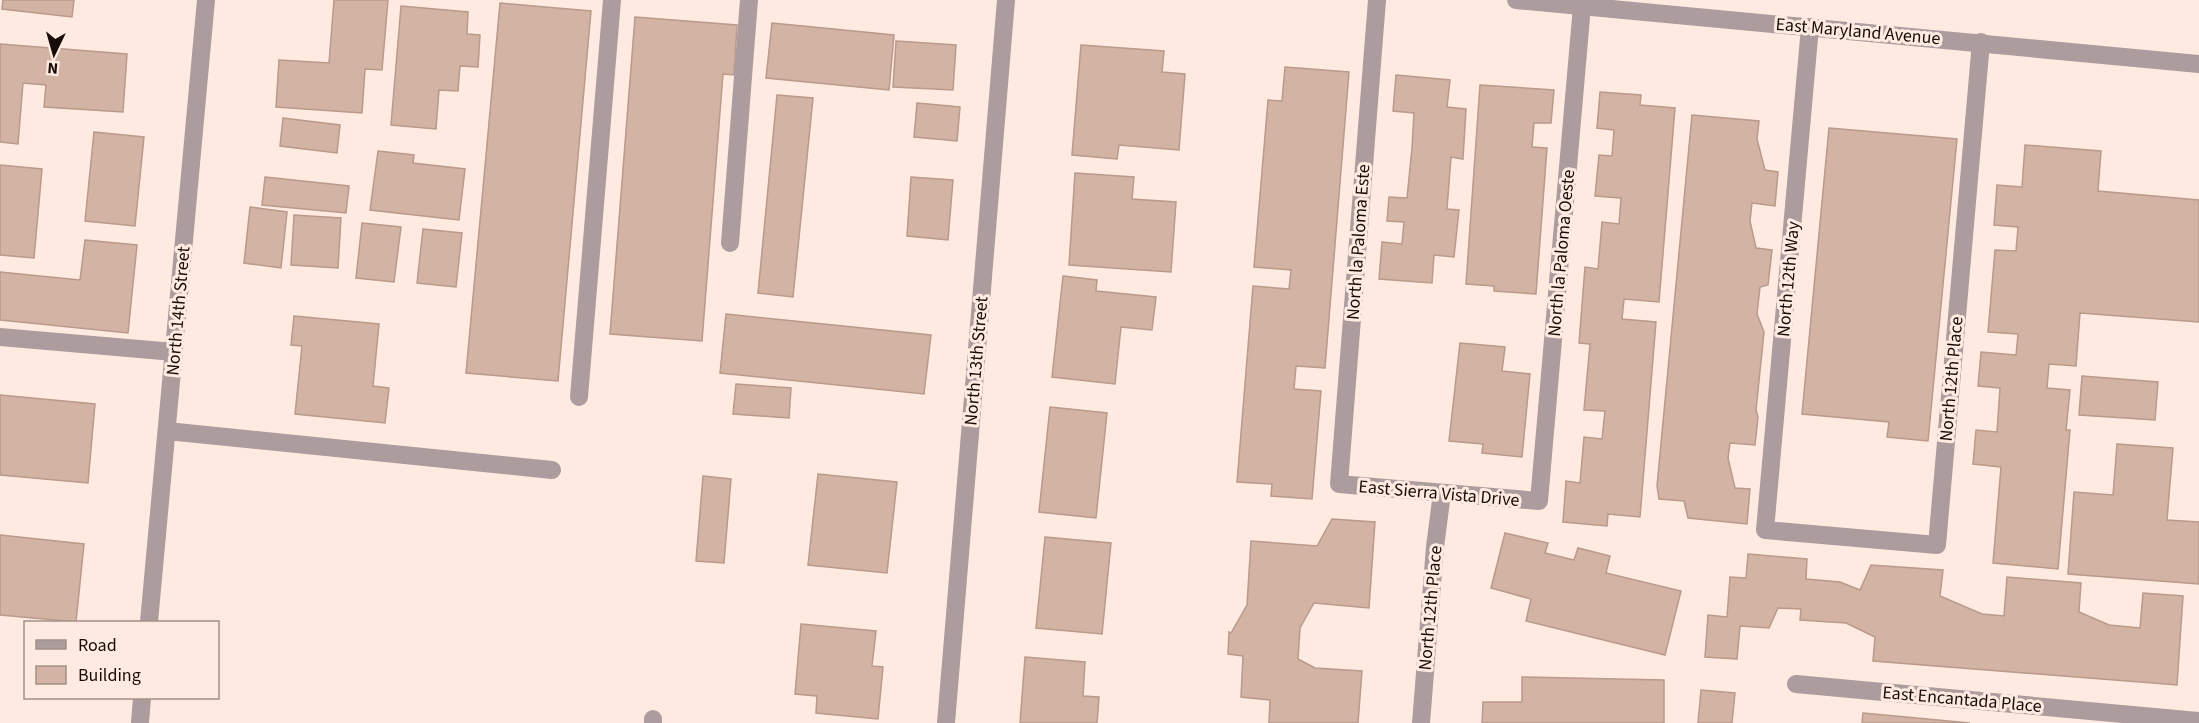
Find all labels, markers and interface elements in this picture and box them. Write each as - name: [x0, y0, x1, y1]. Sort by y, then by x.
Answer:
- street label: East Maryland Avenue: [1775, 12, 1941, 51]
- north arrow: [24, 24, 84, 84]
- text: N: [47, 57, 59, 79]
- street label: North la Paloma Este: [1341, 163, 1376, 321]
- street label: North la Paloma Oeste: [1542, 168, 1581, 338]
- street label: North 12th Way: [1771, 220, 1806, 338]
- street label: North 14th Street: [160, 245, 197, 377]
- street label: North 13th Street: [958, 295, 995, 427]
- street label: North 12th Place: [1934, 316, 1969, 442]
- street label: East Sierra Vista Drive: [1357, 474, 1521, 513]
- street label: North 12th Place: [1413, 545, 1448, 671]
- legend: [24, 621, 219, 699]
- text: Road: [78, 633, 117, 658]
- text: Building: [78, 663, 141, 688]
- street label: East Encantada Place: [1881, 680, 2043, 719]

